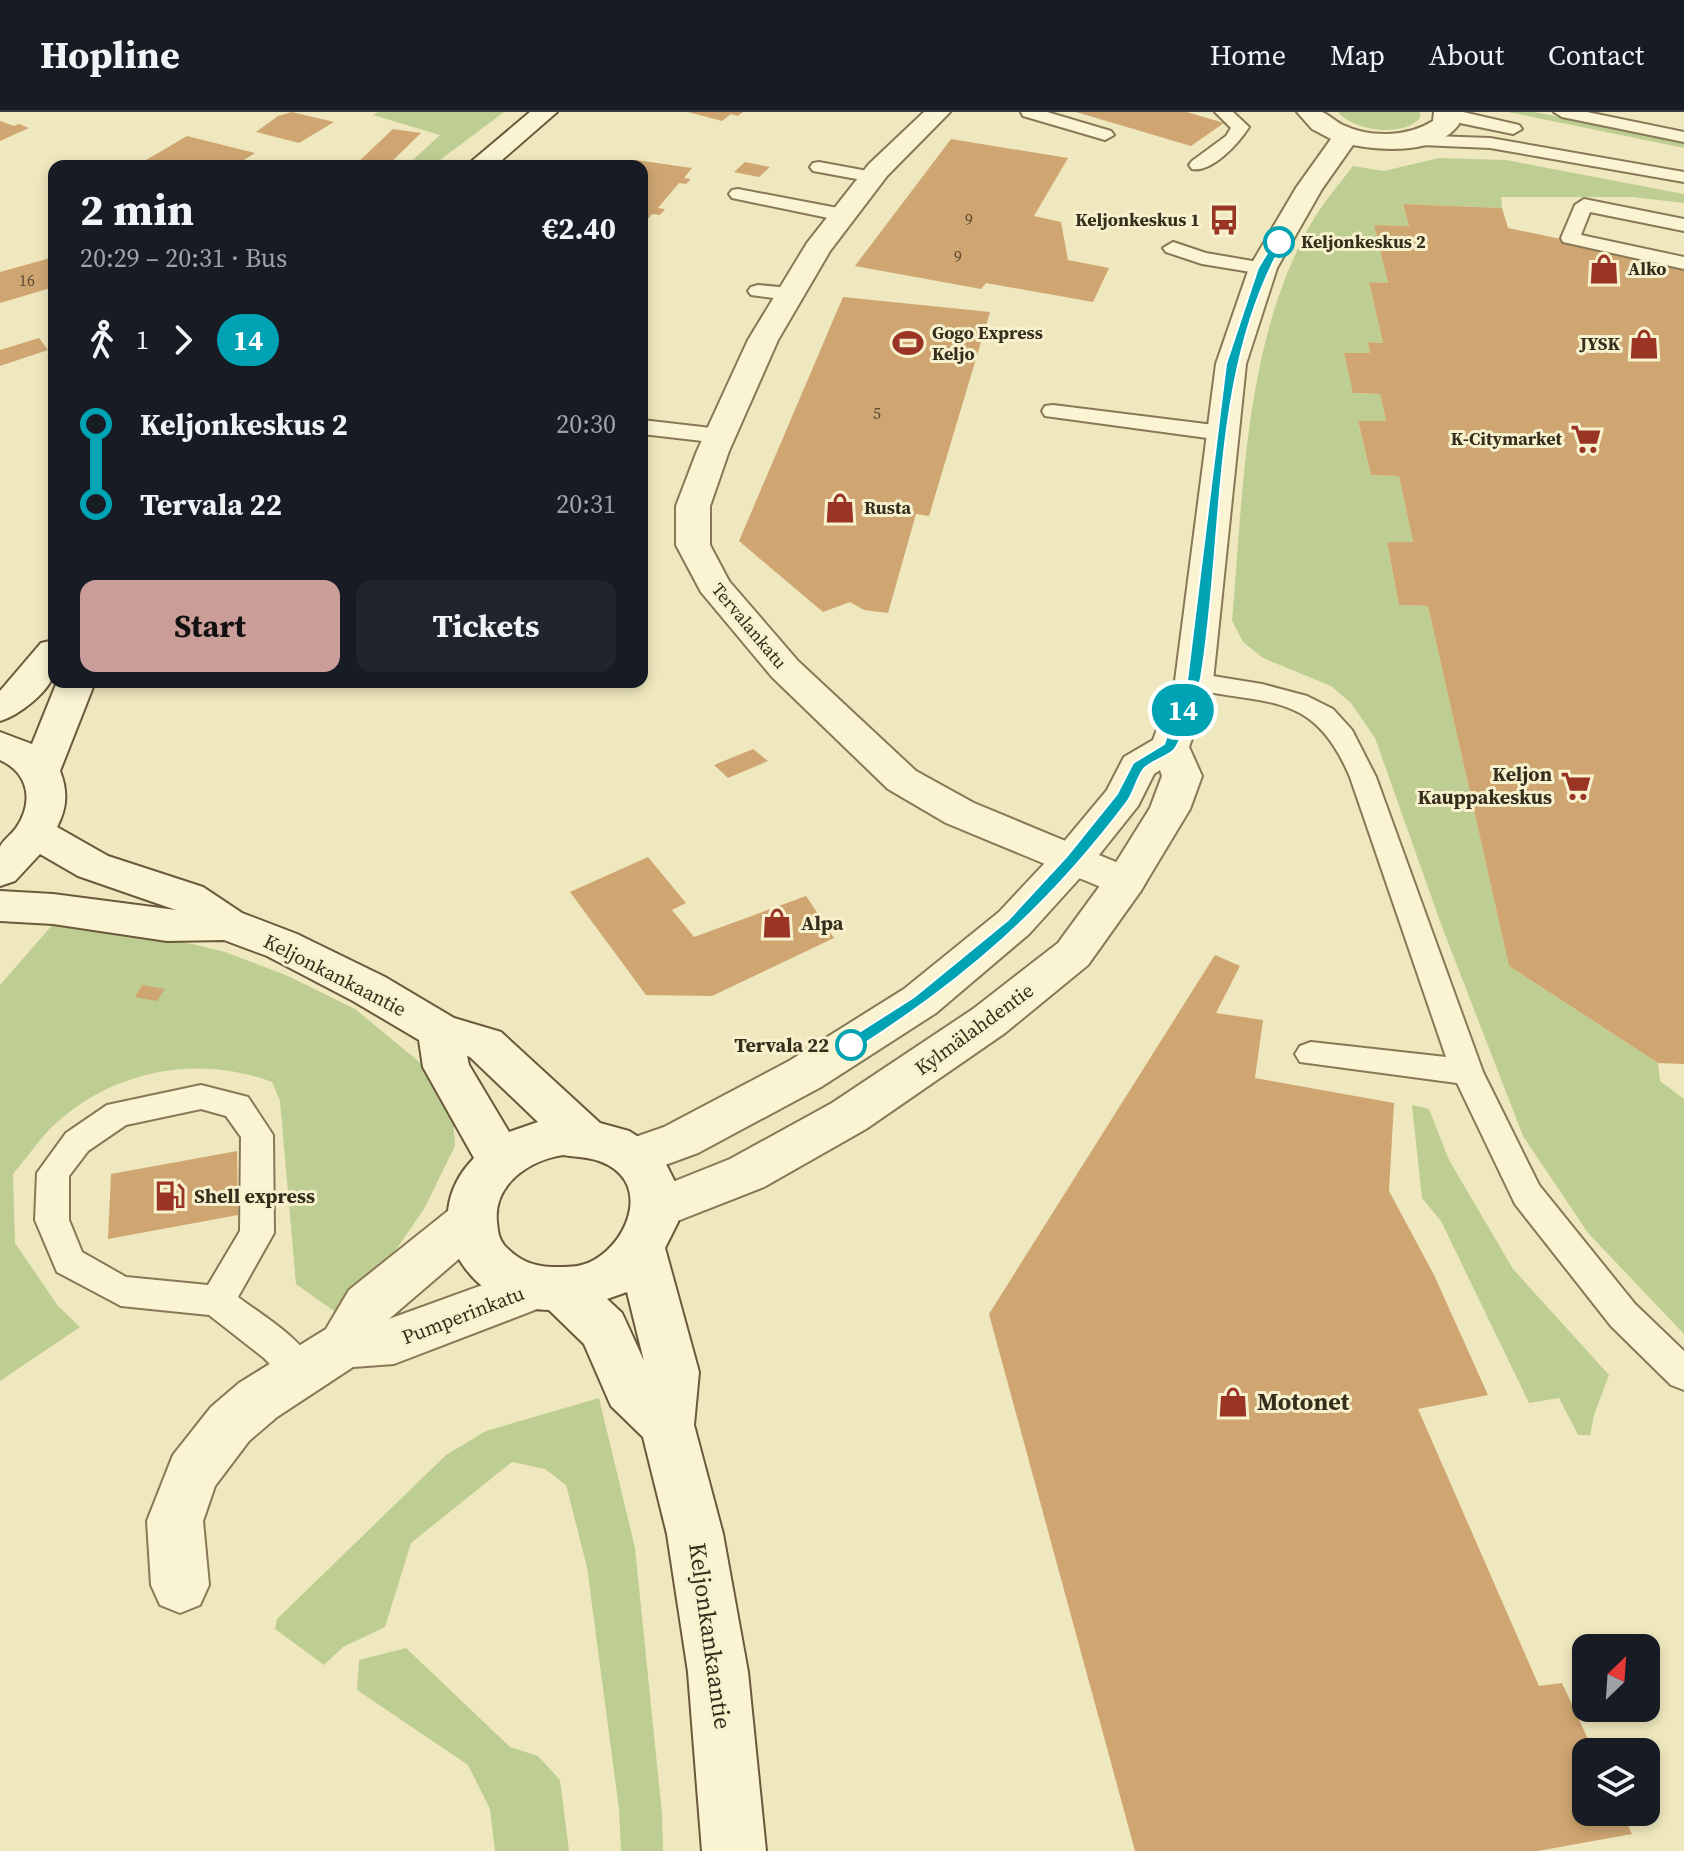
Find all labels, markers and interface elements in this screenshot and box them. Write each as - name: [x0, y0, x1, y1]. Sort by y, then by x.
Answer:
- text: Hopline: [40, 29, 180, 81]
- text: Home: [1210, 36, 1286, 74]
- text: Map: [1330, 36, 1385, 74]
- text: About: [1429, 36, 1504, 74]
- text: Contact: [1548, 36, 1644, 74]
- text: 2 min: [80, 179, 194, 240]
- bus stop icon: Keljonkeskus 1: [1207, 203, 1241, 237]
- place label: Keljonkeskus 1: [1075, 207, 1200, 232]
- text: €2.40: [542, 208, 616, 249]
- house number: 9: [965, 208, 973, 230]
- marker: Keljonkeskus 2: [1264, 227, 1294, 257]
- place label: Keljonkeskus 2: [1301, 229, 1426, 254]
- text: 20:29 – 20:31 · Bus: [80, 240, 287, 276]
- house number: 9: [954, 245, 962, 267]
- shop icon: Alko: [1587, 252, 1621, 286]
- place label: Alko: [1628, 256, 1667, 281]
- house number: 16: [19, 269, 35, 291]
- icon: walk: [80, 318, 124, 362]
- icon: forward: [161, 318, 205, 362]
- place label: Gogo Express Keljo: [932, 320, 1043, 366]
- text: 14: [233, 321, 263, 359]
- text: 1: [136, 322, 149, 358]
- sports icon: Gogo Express Keljo: [891, 326, 925, 360]
- shop icon: JYSK: [1627, 327, 1661, 361]
- place label: JYSK: [1579, 331, 1620, 356]
- house number: 5: [873, 402, 881, 424]
- text: Keljonkeskus 2: [140, 404, 348, 445]
- text: 20:30: [556, 406, 616, 442]
- supermarket icon: K-Citymarket: [1569, 422, 1603, 456]
- place label: K-Citymarket: [1451, 426, 1563, 451]
- text: Tervala 22: [140, 484, 282, 525]
- text: 20:31: [556, 486, 616, 522]
- shop icon: Rusta: [823, 491, 857, 525]
- place label: Rusta: [864, 495, 911, 520]
- street label: Tervalankatu: [706, 577, 793, 674]
- button: Start: [80, 580, 340, 672]
- button: Tickets: [356, 580, 616, 672]
- line badge: 14: [1147, 684, 1219, 736]
- text: 14: [1168, 691, 1198, 729]
- place label: Keljon Kauppakeskus: [1417, 760, 1552, 811]
- supermarket icon: Keljon Kauppakeskus: [1559, 769, 1593, 803]
- shop icon: Alpa: [760, 906, 794, 940]
- place label: Alpa: [801, 909, 844, 937]
- street label: Keljonkankaantie: [259, 927, 411, 1023]
- street label: Kylmälahdentie: [909, 976, 1039, 1082]
- marker: Tervala 22: [836, 1030, 866, 1060]
- place label: Tervala 22: [734, 1031, 829, 1059]
- fuel station icon: Shell express: [153, 1179, 187, 1213]
- place label: Shell express: [194, 1182, 315, 1210]
- street label: Pumperinkatu: [398, 1279, 528, 1351]
- shop icon: Motonet: [1216, 1385, 1250, 1419]
- place label: Motonet: [1257, 1385, 1350, 1418]
- street label: Keljonkankaantie: [681, 1541, 740, 1731]
- north arrow: [1572, 1634, 1660, 1722]
- map controls: [1572, 1634, 1660, 1826]
- button: layers: [1572, 1738, 1660, 1826]

